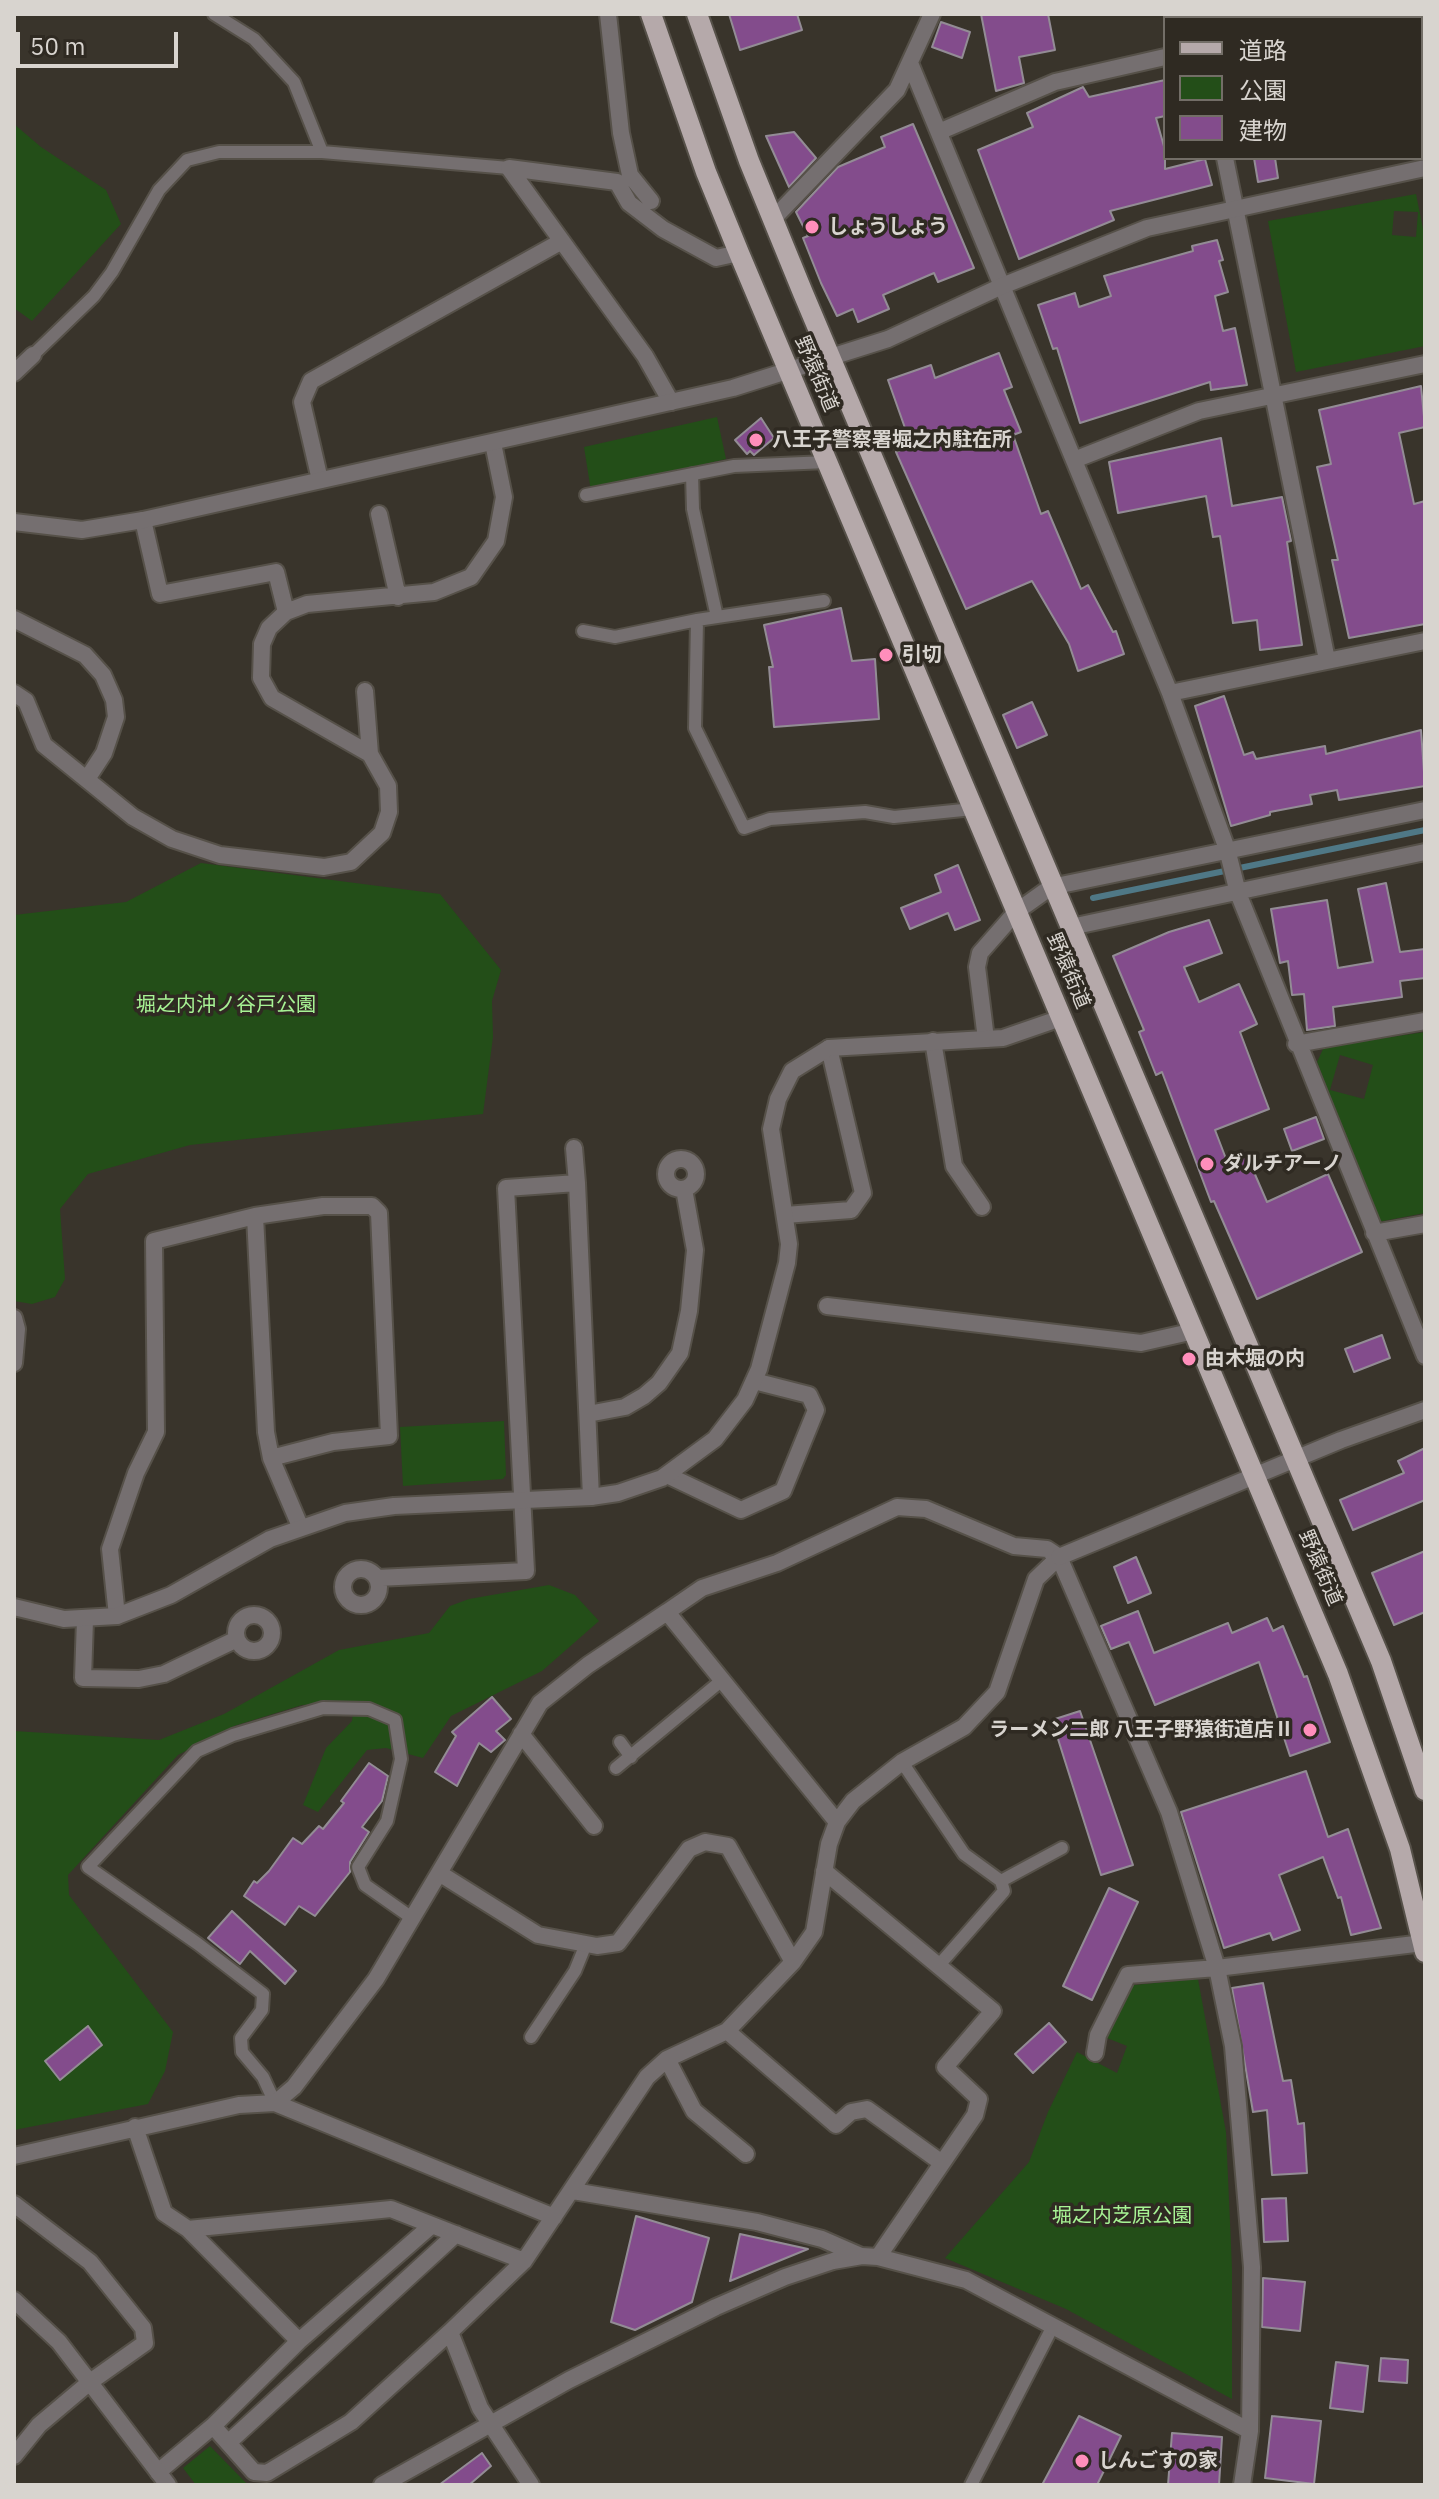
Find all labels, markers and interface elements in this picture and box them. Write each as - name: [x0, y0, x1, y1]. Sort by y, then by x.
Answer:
- scale bar: [20, 16, 182, 66]
- legend: [1163, 16, 1423, 160]
- text: 50 m: [30, 30, 85, 62]
- text: 道路: [1239, 34, 1287, 66]
- text: 公園: [1239, 74, 1287, 106]
- text: 建物: [1239, 114, 1287, 146]
- place label: しょうしょう: [828, 215, 948, 239]
- marker: しょうしょう: [803, 218, 821, 236]
- street label: 野猿街道: [789, 332, 843, 416]
- place label: 八王子警察署堀之内駐在所: [772, 428, 1012, 452]
- marker: 八王子警察署堀之内駐在所: [747, 431, 765, 449]
- place label: 引切: [902, 643, 942, 667]
- marker: 引切: [877, 646, 895, 664]
- street label: 野猿街道: [1041, 929, 1095, 1013]
- park label: 堀之内沖ノ谷戸公園: [136, 993, 316, 1017]
- place label: ダルチアーノ: [1223, 1152, 1342, 1176]
- marker: ダルチアーノ: [1198, 1155, 1216, 1173]
- place label: 由木堀の内: [1205, 1347, 1305, 1371]
- marker: 由木堀の内: [1180, 1350, 1198, 1368]
- street label: 野猿街道: [1293, 1526, 1347, 1610]
- place label: ラーメン二郎 八王子野猿街道店Ⅱ: [989, 1718, 1294, 1742]
- marker: ラーメン二郎 八王子野猿街道店Ⅱ: [1301, 1721, 1319, 1739]
- park label: 堀之内芝原公園: [1052, 2204, 1192, 2228]
- place label: しんごすの家: [1098, 2449, 1218, 2473]
- marker: しんごすの家: [1073, 2452, 1091, 2470]

